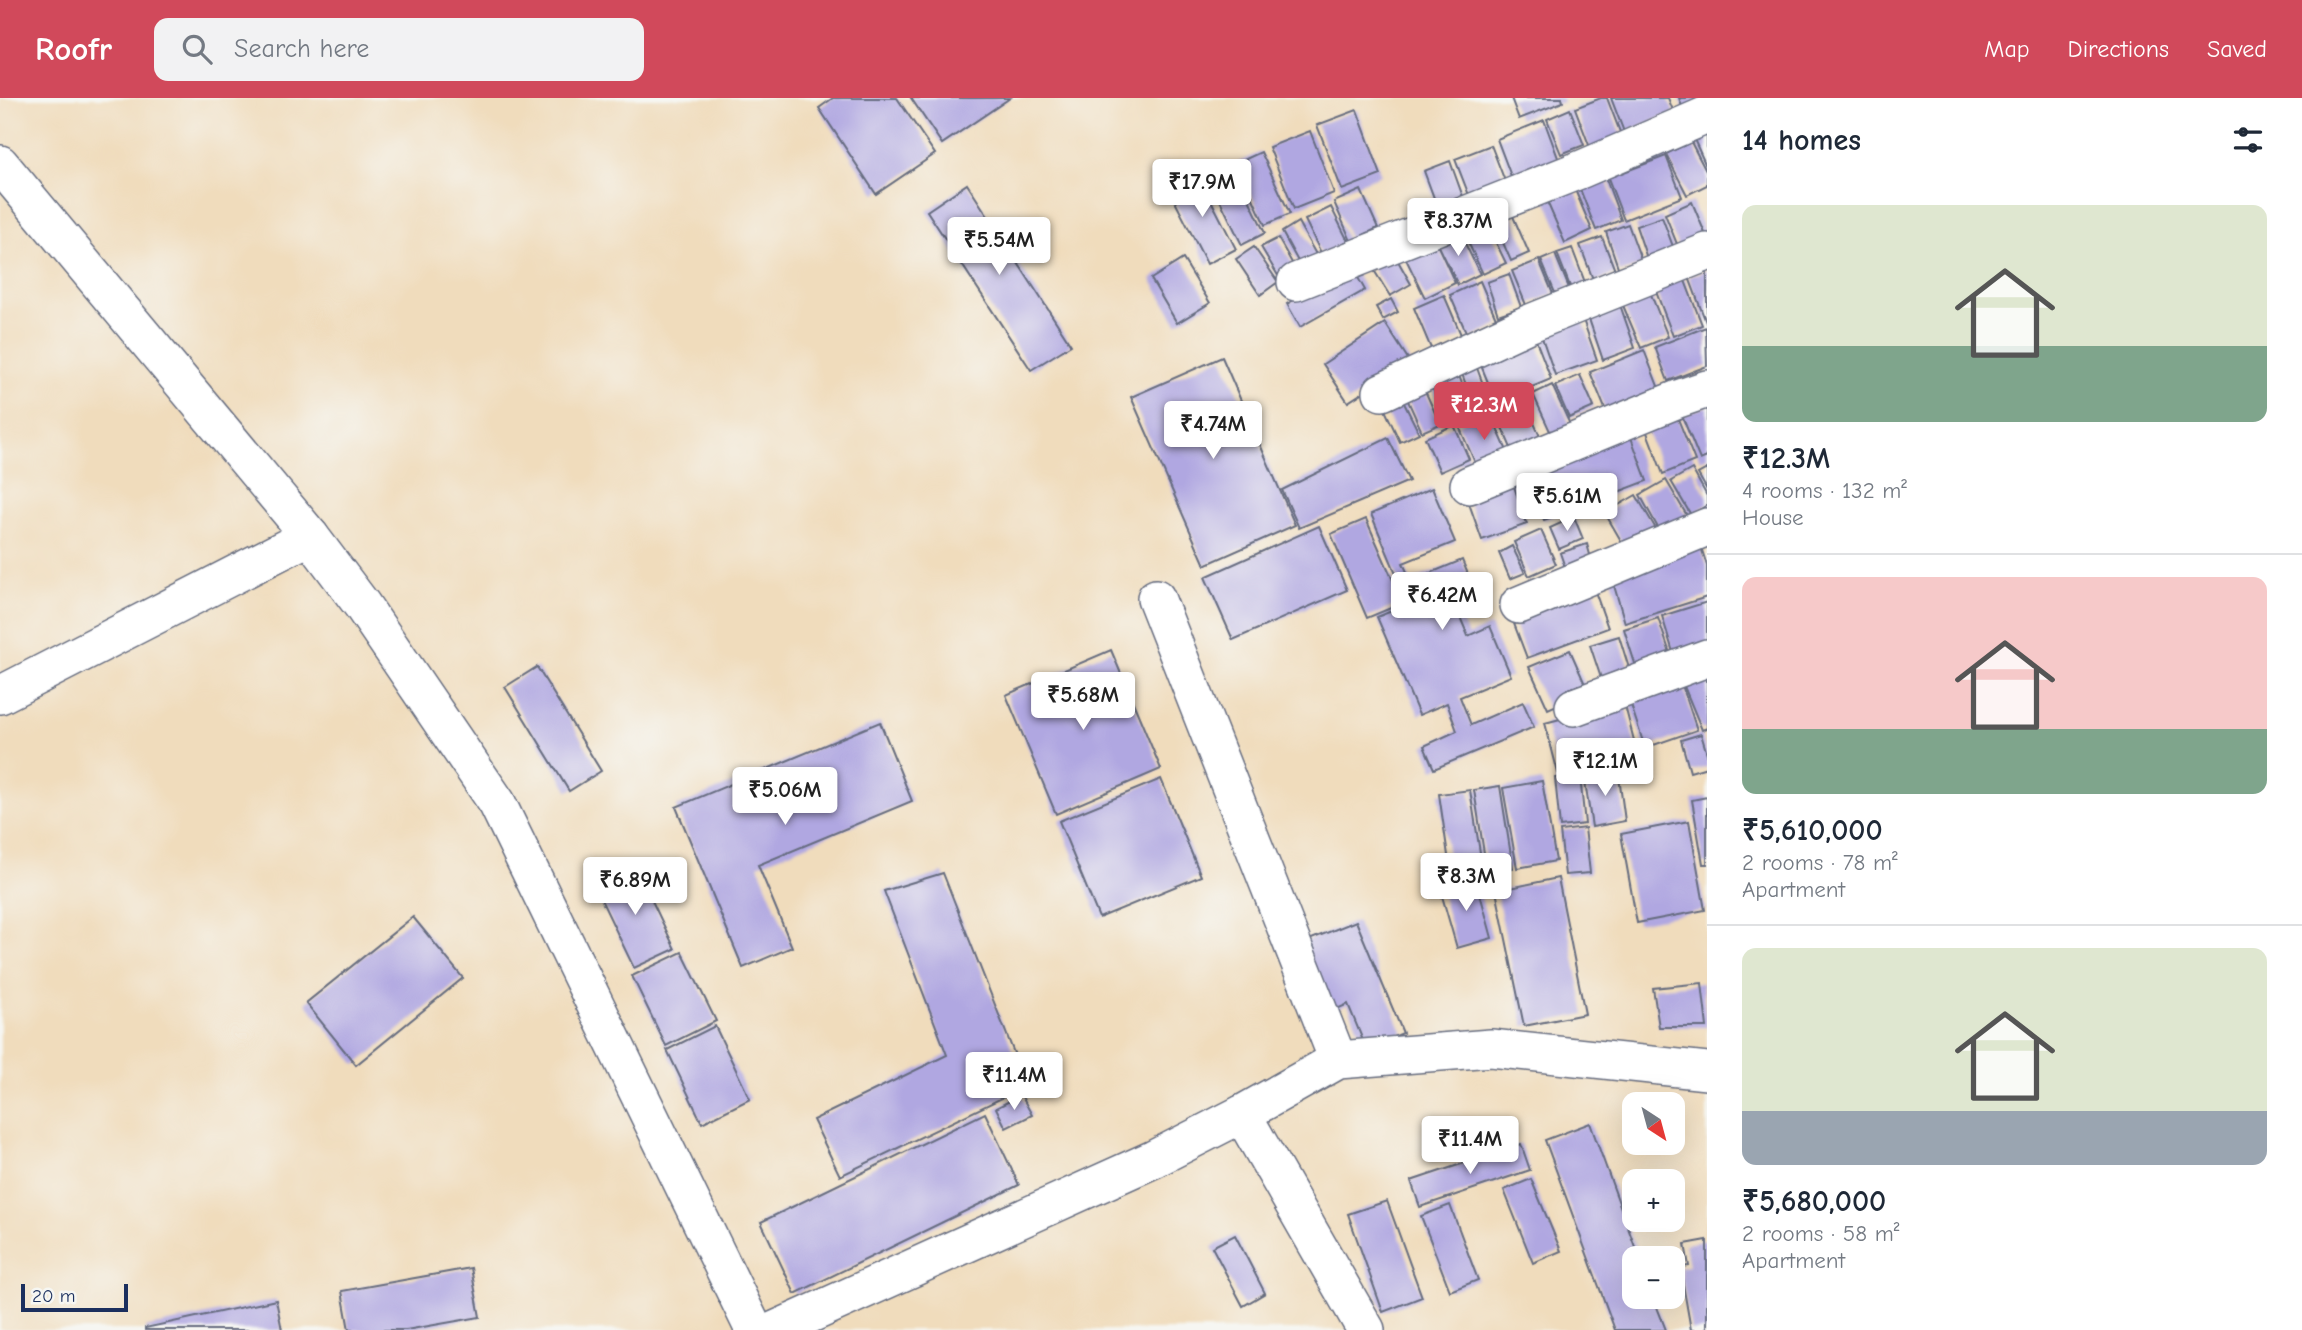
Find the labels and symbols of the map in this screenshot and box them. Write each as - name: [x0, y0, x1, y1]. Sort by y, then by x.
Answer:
- pin: ₹17.9M: [1145, 159, 1259, 219]
- pin: ₹8.37M: [1401, 198, 1515, 258]
- pin: ₹5.54M: [942, 218, 1056, 277]
- pin: ₹12.3M: [1427, 382, 1541, 442]
- pin: ₹4.74M: [1156, 402, 1270, 461]
- pin: ₹5.61M: [1510, 474, 1624, 533]
- pin: ₹6.42M: [1385, 573, 1499, 632]
- pin: ₹5.68M: [1026, 672, 1140, 732]
- pin: ₹12.1M: [1548, 738, 1662, 798]
- pin: ₹5.06M: [728, 768, 842, 827]
- pin: ₹8.3M: [1417, 854, 1515, 913]
- pin: ₹6.89M: [578, 858, 692, 917]
- pin: ₹11.4M: [957, 1052, 1071, 1112]
- north arrow: [1622, 1092, 1685, 1155]
- pin: ₹11.4M: [1413, 1116, 1527, 1176]
- scale bar: [21, 1281, 128, 1313]

